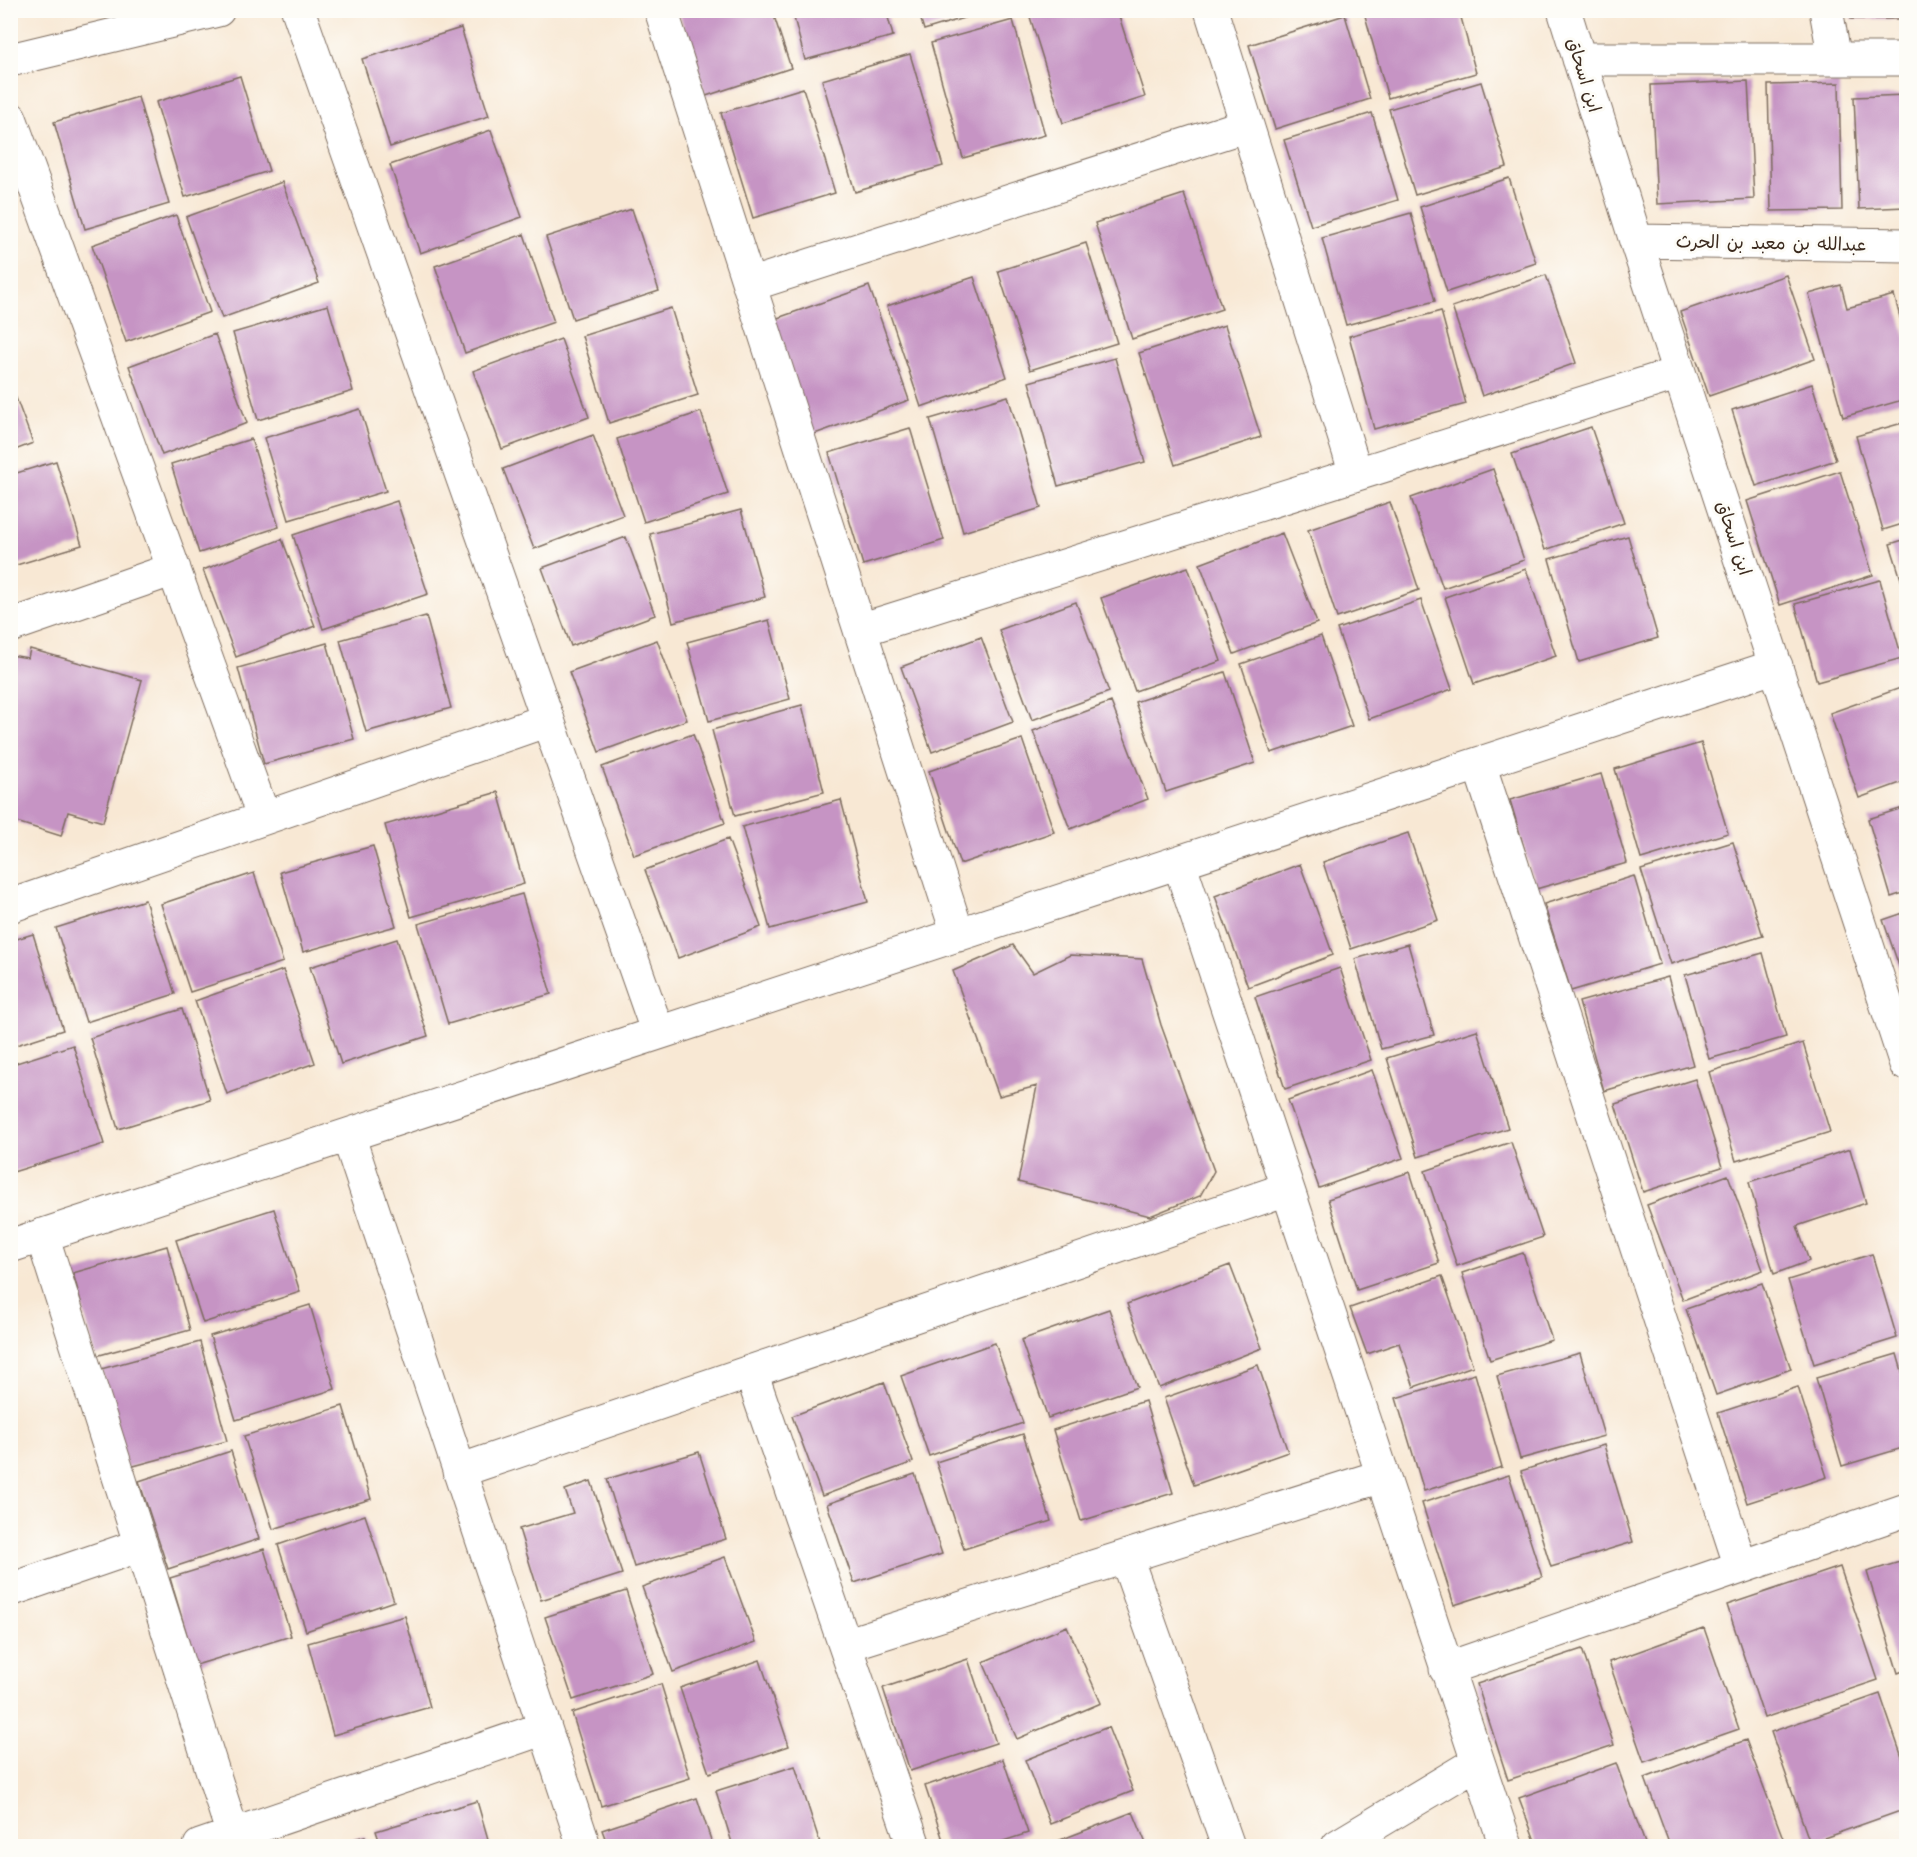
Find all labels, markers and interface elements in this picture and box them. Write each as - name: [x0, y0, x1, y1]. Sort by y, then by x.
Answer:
- street label: ابن اسحاق: [1560, 35, 1607, 116]
- street label: عبدالله بن معبد بن الحرث: [1676, 229, 1866, 258]
- street label: ابن اسحاق: [1710, 498, 1757, 579]

